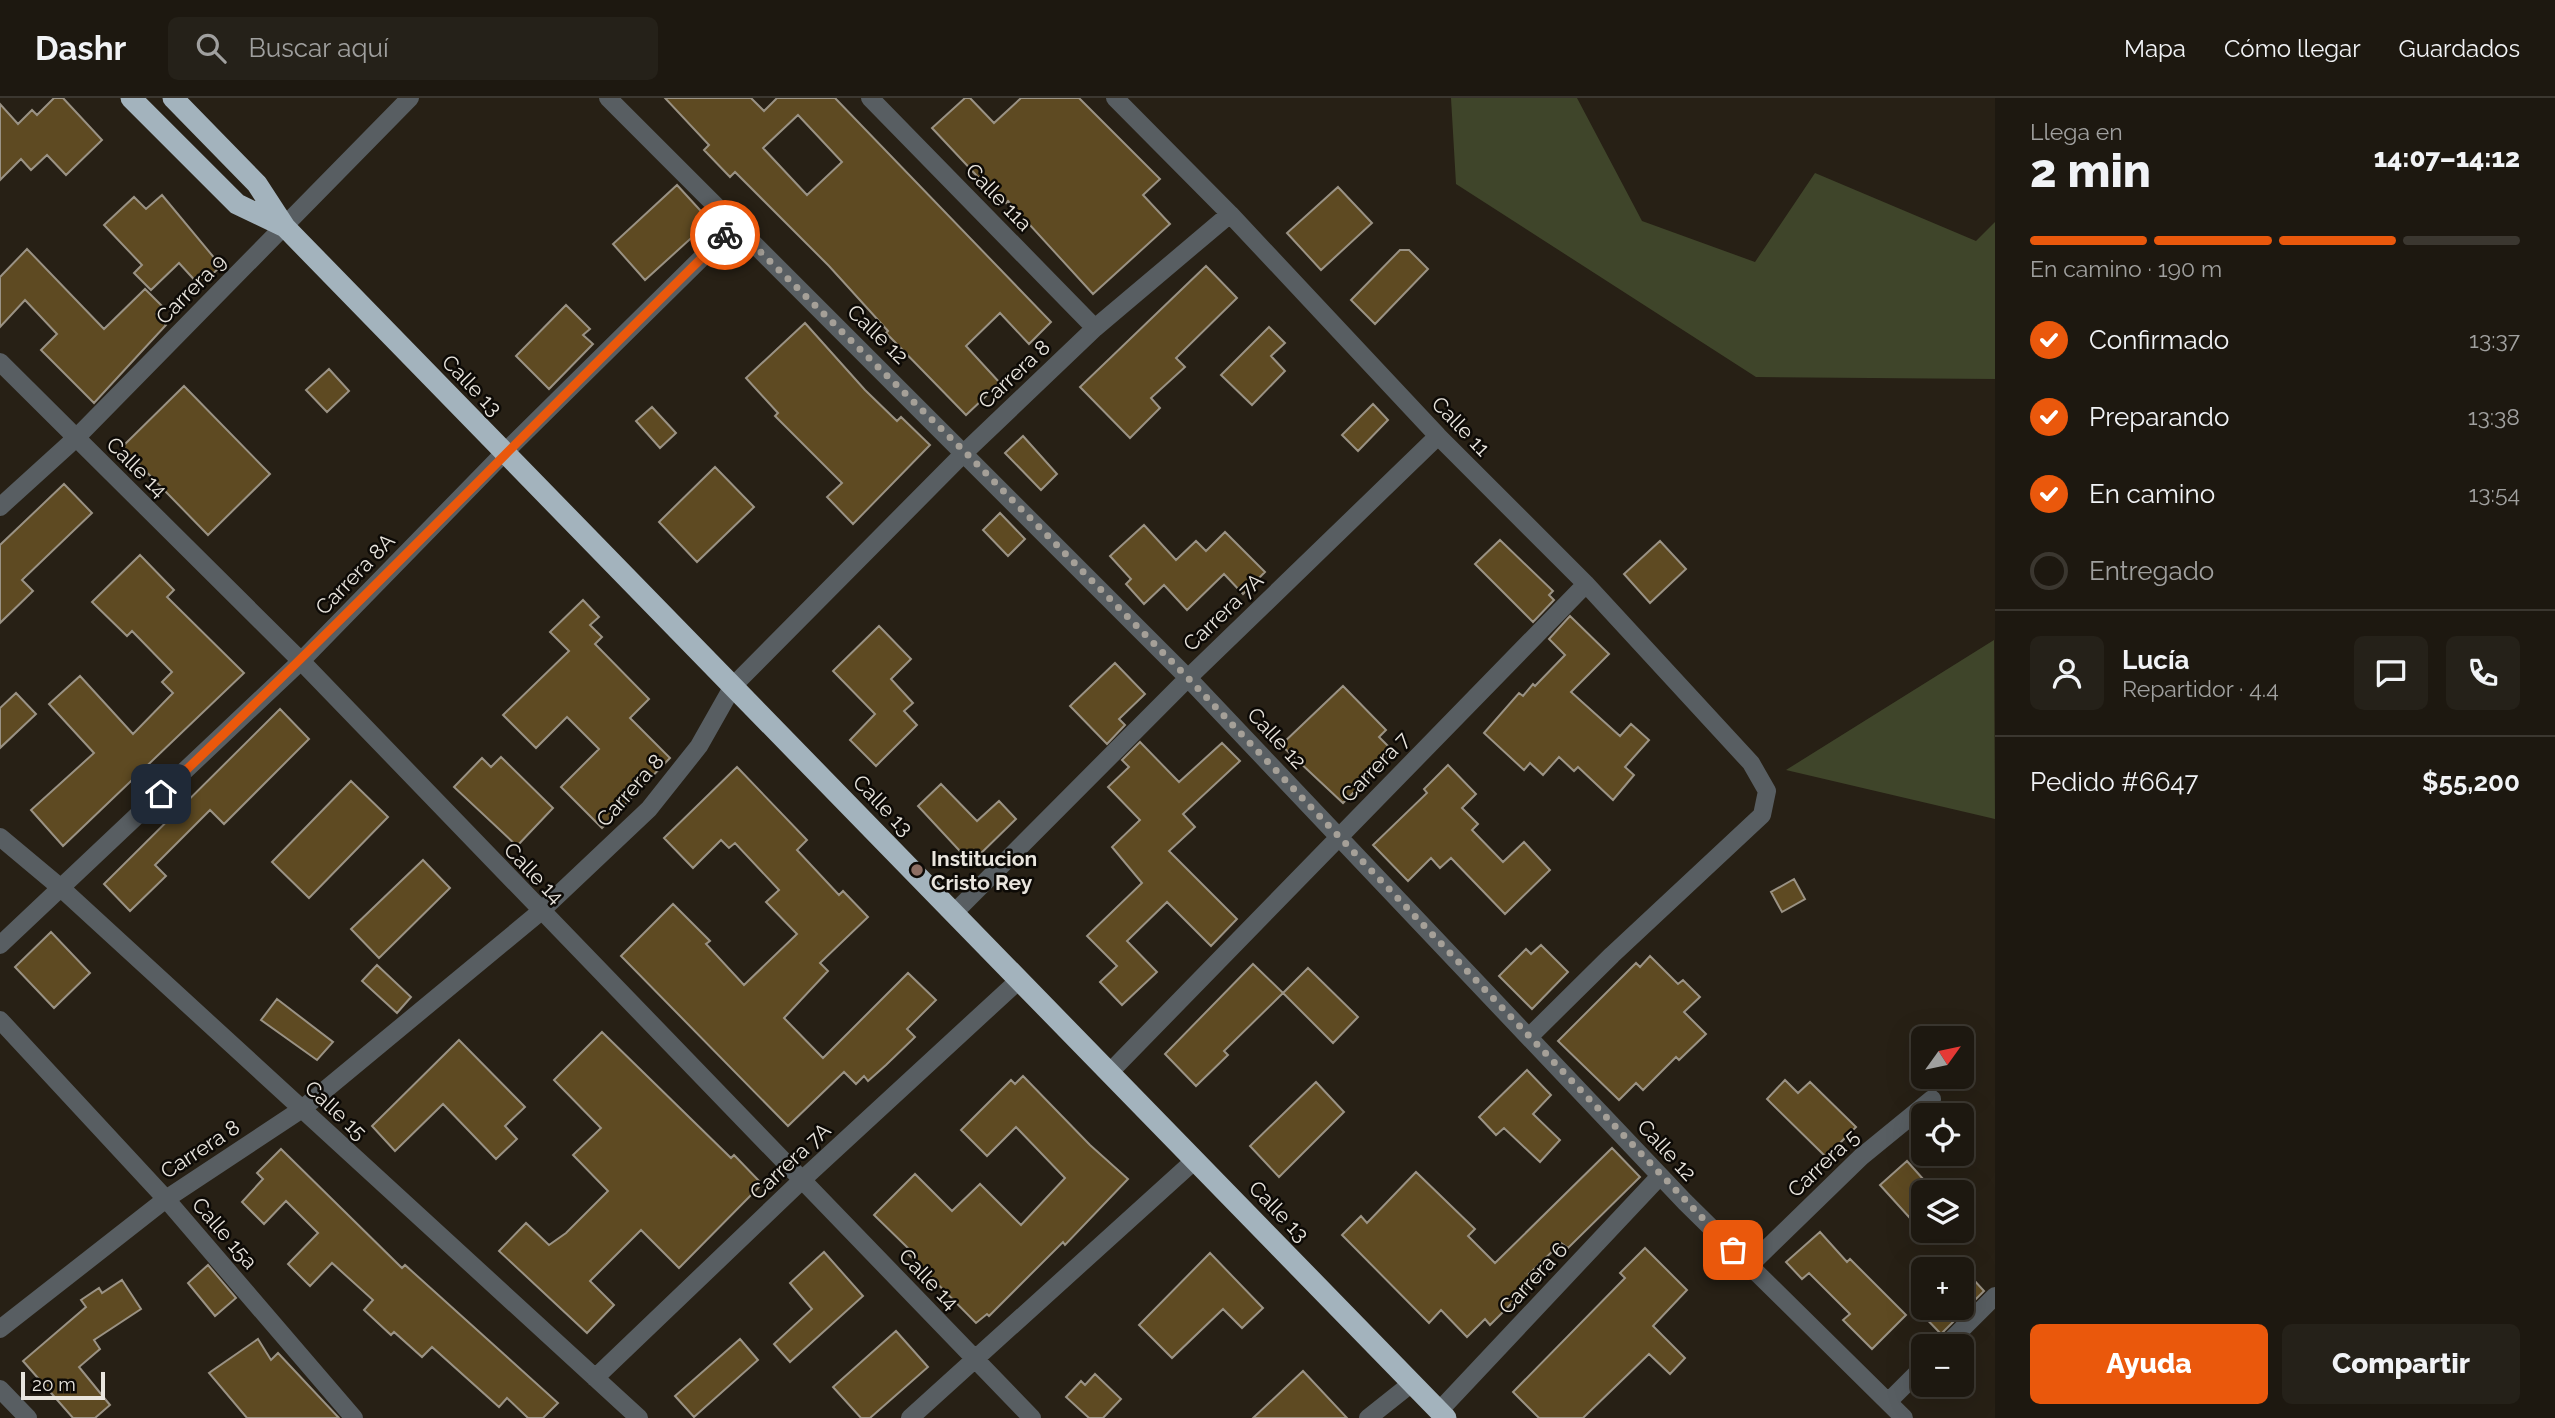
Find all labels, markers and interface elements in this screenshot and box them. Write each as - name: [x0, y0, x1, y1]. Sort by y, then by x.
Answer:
- search box: [168, 17, 658, 80]
- text: Dashr: [35, 29, 126, 68]
- icon: search: [192, 29, 230, 67]
- text: Buscar aquí: [248, 33, 389, 63]
- text: Mapa: [2124, 34, 2186, 63]
- text: Cómo llegar: [2224, 34, 2361, 63]
- text: Guardados: [2399, 34, 2520, 63]
- text: Llega en: [2030, 118, 2123, 145]
- text: 14:07–14:12: [2374, 143, 2520, 173]
- text: 2 min: [2030, 144, 2151, 198]
- street label: Calle 11a: [961, 158, 1037, 236]
- courier: [690, 200, 760, 270]
- icon: bike: [706, 216, 744, 254]
- street label: Carrera 9: [151, 249, 231, 329]
- text: En camino · 190 m: [2030, 255, 2222, 282]
- street label: Calle 12: [842, 299, 914, 369]
- icon: check: [2030, 321, 2068, 359]
- text: Confirmado: [2089, 325, 2229, 355]
- text: 13:37: [2469, 326, 2520, 353]
- street label: Carrera 8: [973, 334, 1055, 414]
- street label: Calle 13: [437, 349, 507, 421]
- street label: Calle 11: [1427, 391, 1495, 461]
- icon: check: [2030, 398, 2068, 436]
- text: Preparando: [2089, 402, 2229, 432]
- text: 13:38: [2468, 403, 2520, 430]
- street label: Calle 14: [101, 431, 173, 503]
- icon: check: [2030, 475, 2068, 513]
- text: En camino: [2089, 479, 2215, 509]
- text: 13:54: [2468, 480, 2520, 507]
- street label: Carrera 8A: [310, 528, 400, 620]
- text: Entregado: [2089, 556, 2214, 586]
- street label: Carrera 7A: [1178, 568, 1268, 656]
- button: person: [2030, 636, 2104, 710]
- button: chat: [2354, 636, 2428, 710]
- button: phone: [2446, 636, 2520, 710]
- text: Lucía: [2122, 645, 2189, 675]
- text: Repartidor · 4.4: [2122, 675, 2279, 702]
- street label: Calle 12: [1242, 702, 1312, 774]
- street label: Carrera 7: [1335, 726, 1415, 807]
- street label: Carrera 8: [591, 749, 669, 831]
- pin: [131, 764, 191, 824]
- text: Pedido #6647: [2030, 767, 2198, 797]
- text: $55,200: [2422, 767, 2520, 797]
- street label: Calle 13: [848, 769, 918, 841]
- icon: home: [142, 775, 180, 813]
- street label: Calle 14: [499, 837, 569, 909]
- place label: Institucion Cristo Rey: [931, 846, 1037, 895]
- marker: Institucion Cristo Rey: [909, 862, 925, 878]
- north arrow: [1911, 1026, 1974, 1088]
- map controls: [1911, 1026, 1974, 1397]
- street label: Calle 15: [300, 1075, 372, 1145]
- button: locate: [1911, 1103, 1974, 1166]
- street label: Carrera 8: [156, 1114, 244, 1184]
- street label: Calle 12: [1632, 1114, 1702, 1186]
- street label: Carrera 7A: [744, 1117, 836, 1205]
- street label: Carrera 5: [1782, 1124, 1864, 1202]
- street label: Calle 13: [1244, 1175, 1314, 1247]
- button: layers: [1911, 1180, 1974, 1243]
- street label: Calle 15a: [187, 1192, 263, 1274]
- pin: [1703, 1220, 1763, 1280]
- icon: bag: [1714, 1231, 1752, 1269]
- street label: Carrera 6: [1493, 1237, 1573, 1319]
- street label: Calle 14: [894, 1243, 964, 1315]
- button: +: [1911, 1257, 1974, 1320]
- button: Ayuda: [2030, 1324, 2268, 1404]
- button: Compartir: [2282, 1324, 2520, 1404]
- button: −: [1911, 1334, 1974, 1397]
- scale bar: [21, 1369, 105, 1401]
- text: 20 m: [32, 1373, 76, 1395]

